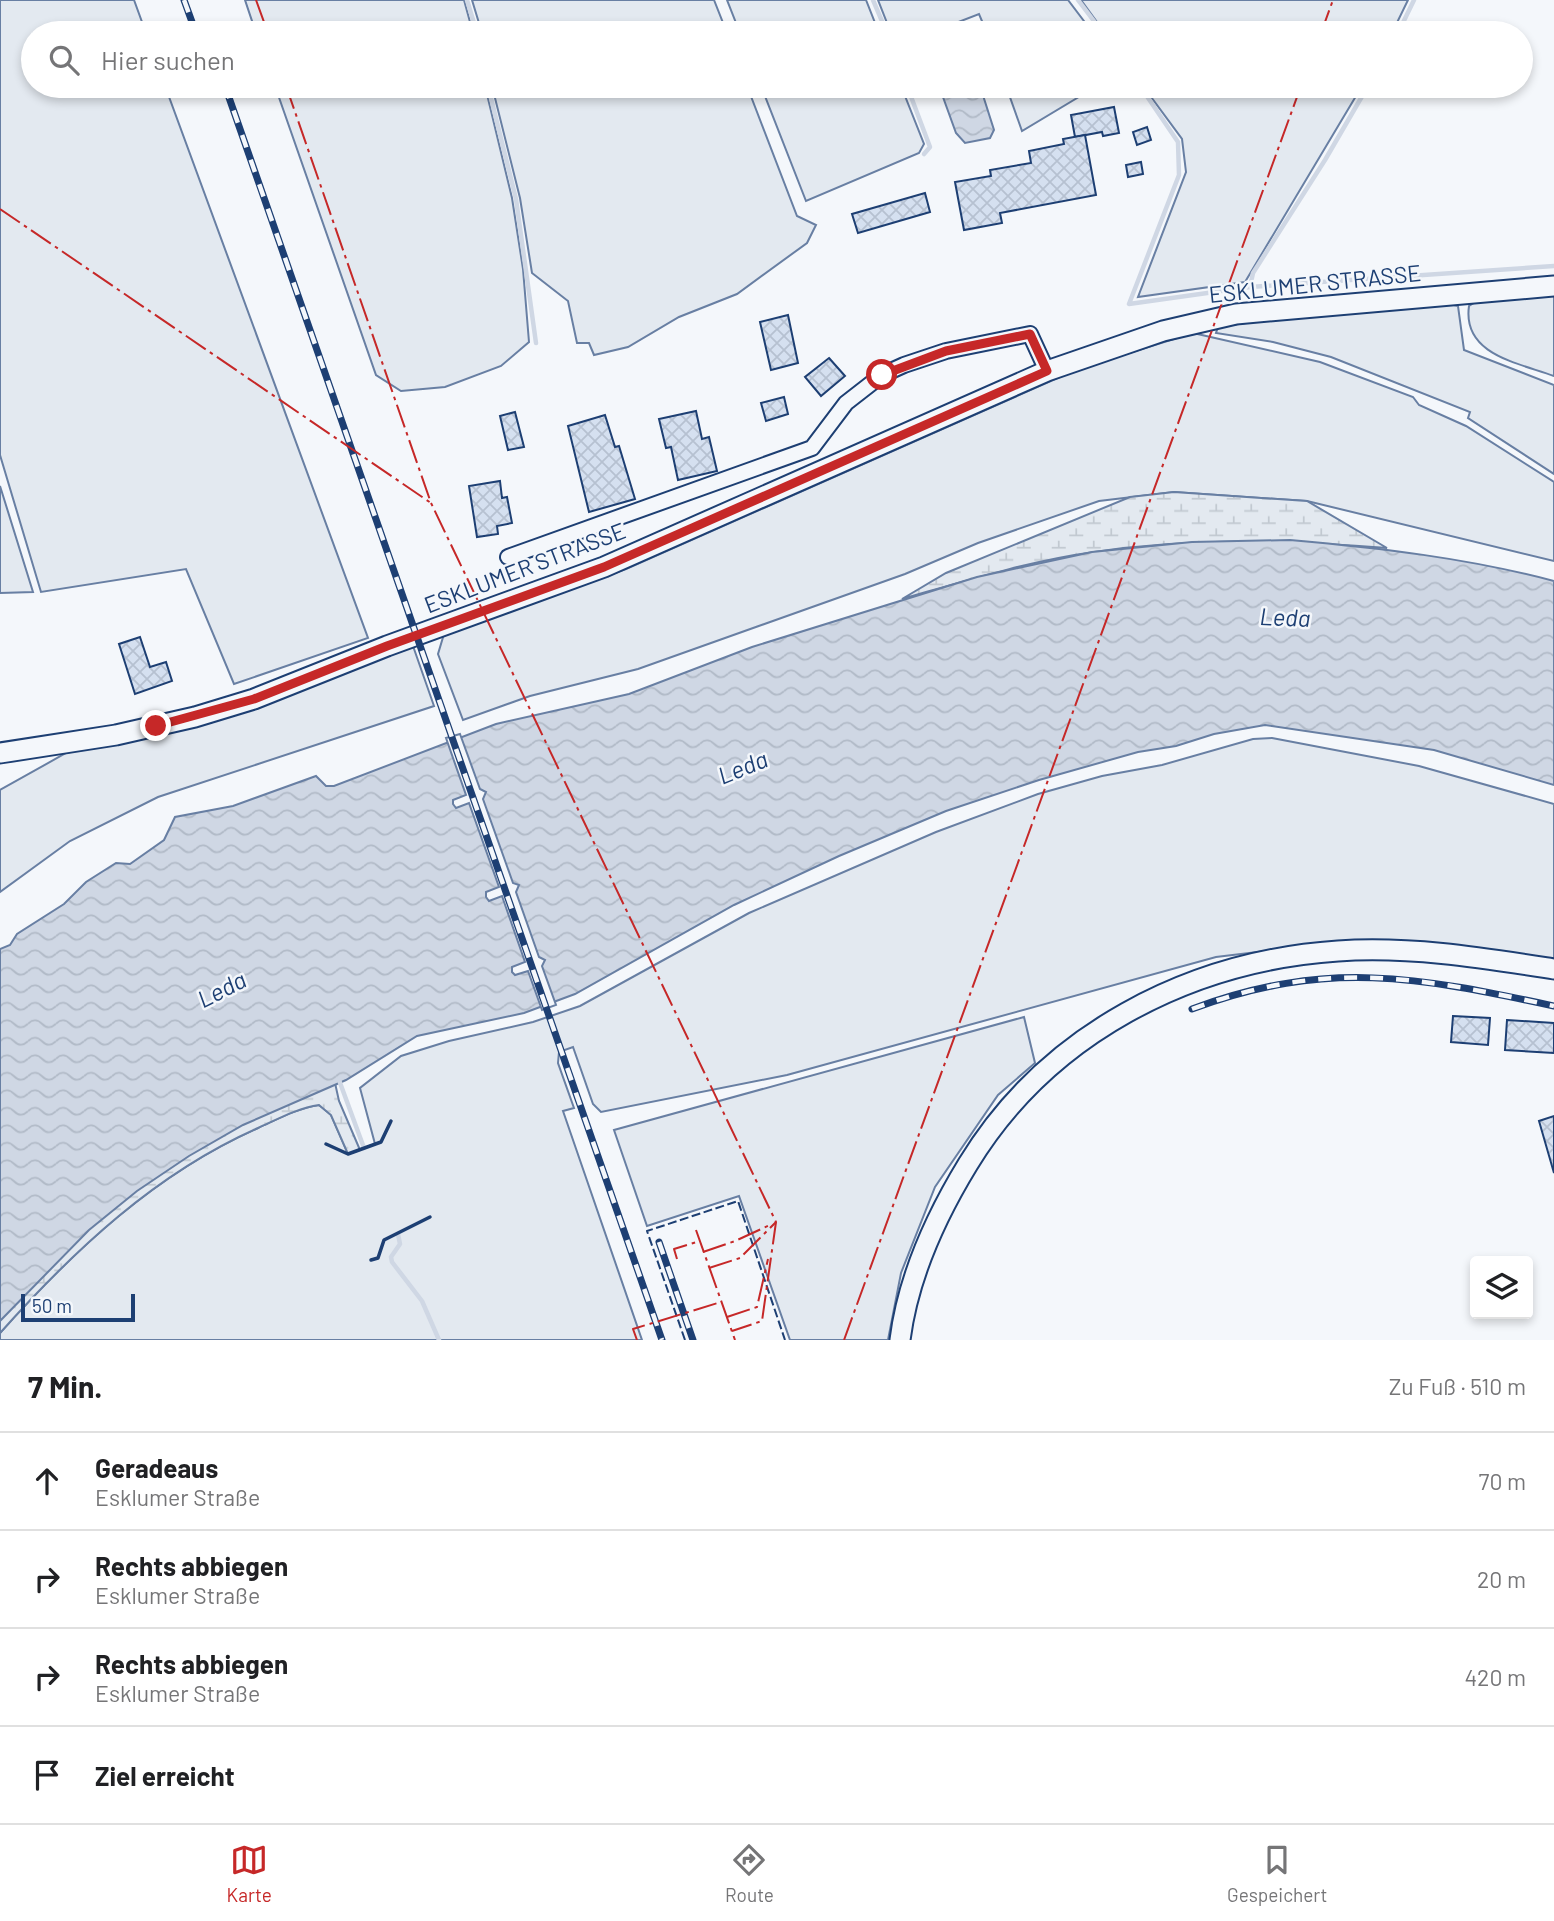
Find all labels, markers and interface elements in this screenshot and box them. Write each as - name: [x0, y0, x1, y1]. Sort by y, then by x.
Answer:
- search box: [21, 21, 1533, 98]
- icon: search: [45, 41, 83, 79]
- text: Hier suchen: [101, 44, 235, 75]
- street label: ESKLUMER STRASSE: [1207, 258, 1422, 308]
- route start: [866, 359, 897, 390]
- street label: ESKLUMER STRASSE: [420, 516, 629, 618]
- water label: Leda: [1259, 601, 1311, 632]
- route end: [140, 710, 171, 741]
- water label: Leda: [713, 744, 772, 790]
- water label: Leda: [192, 964, 251, 1013]
- map controls: [1470, 1256, 1533, 1319]
- button: layers: [1470, 1256, 1533, 1319]
- scale bar: [21, 1291, 135, 1323]
- text: 50 m: [32, 1294, 72, 1317]
- text: 7 Min.: [28, 1368, 102, 1404]
- text: Zu Fuß · 510 m: [1389, 1372, 1526, 1400]
- text: Geradeaus: [95, 1452, 218, 1483]
- icon: ahead: [28, 1462, 66, 1500]
- text: 70 m: [1479, 1467, 1526, 1495]
- text: Esklumer Straße: [95, 1483, 260, 1511]
- text: Rechts abbiegen: [95, 1550, 288, 1581]
- icon: right: [28, 1560, 66, 1598]
- text: 20 m: [1477, 1565, 1526, 1593]
- text: Esklumer Straße: [95, 1581, 260, 1609]
- text: Rechts abbiegen: [95, 1648, 288, 1679]
- icon: right: [28, 1658, 66, 1696]
- text: 420 m: [1464, 1663, 1526, 1691]
- text: Esklumer Straße: [95, 1679, 260, 1707]
- icon: arrive: [28, 1756, 66, 1794]
- text: Ziel erreicht: [95, 1760, 235, 1791]
- tab: Karte: [227, 1841, 272, 1906]
- tab: Route: [725, 1841, 774, 1906]
- tab: Gespeichert: [1227, 1841, 1327, 1906]

